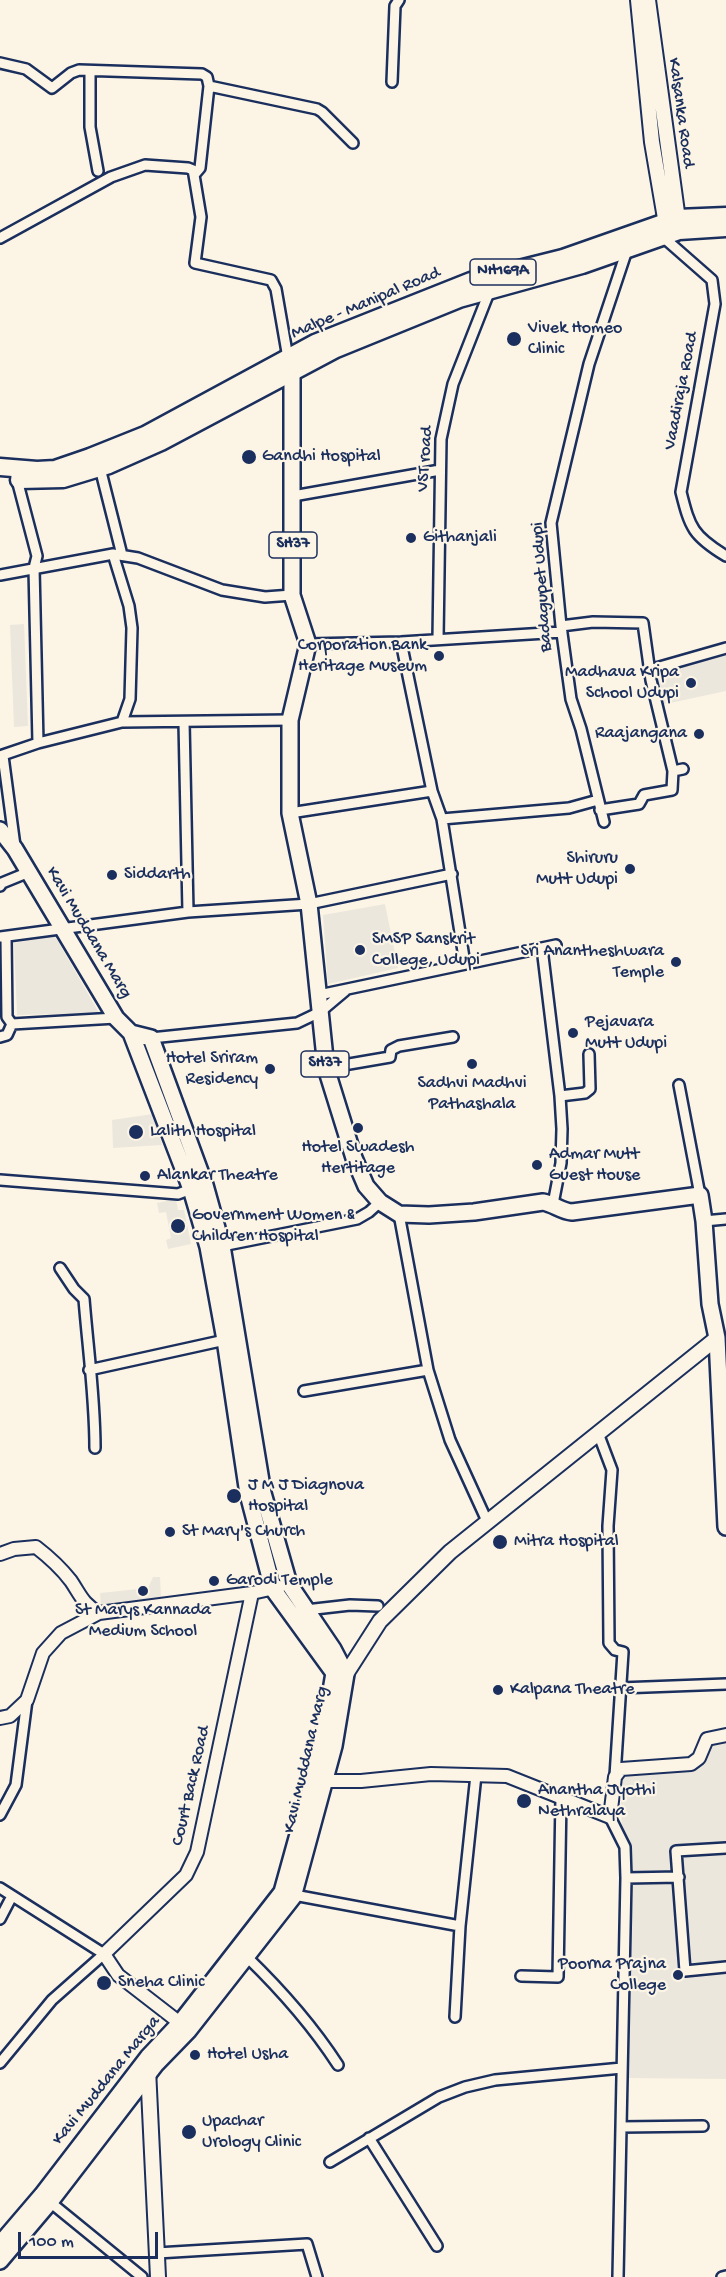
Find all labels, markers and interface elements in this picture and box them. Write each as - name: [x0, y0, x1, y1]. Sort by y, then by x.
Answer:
- street label: Kalsanka Road: [662, 57, 698, 169]
- road number: NH169A: [470, 259, 536, 285]
- street label: Malpe - Manipal Road: [288, 263, 444, 345]
- place label: Vivek Homeo Clinic: [528, 318, 622, 360]
- marker: Vivek Homeo Clinic: [505, 330, 523, 348]
- street label: Vaadiraja Road: [660, 330, 704, 452]
- street label: VST road: [413, 425, 439, 493]
- place label: Gandhi Hospital: [262, 446, 381, 468]
- marker: Gandhi Hospital: [240, 448, 258, 466]
- street label: Badagupet Udupi: [528, 521, 558, 653]
- place label: Githanjali: [423, 527, 497, 549]
- marker: Githanjali: [404, 531, 418, 545]
- road number: SH37: [269, 532, 317, 558]
- place label: Corporation Bank Heritage Museum: [298, 635, 427, 678]
- marker: Corporation Bank Heritage Museum: [432, 649, 446, 663]
- place label: Madhava Kripa School Udupi: [565, 662, 679, 704]
- marker: Madhava Kripa School Udupi: [684, 676, 698, 690]
- place label: Raajangana: [595, 723, 687, 745]
- marker: Raajangana: [692, 727, 706, 741]
- place label: Shiruru Mutt Udupi: [536, 848, 618, 890]
- marker: Shiruru Mutt Udupi: [623, 862, 637, 876]
- street label: Kavi Muddana Marg: [40, 863, 136, 1003]
- place label: Siddarth: [124, 864, 191, 886]
- marker: Siddarth: [105, 868, 119, 882]
- place label: SMSP Sanskrit College, Udupi: [372, 929, 480, 972]
- place label: Sri Anantheshwara Temple: [520, 941, 664, 984]
- marker: SMSP Sanskrit College, Udupi: [353, 943, 367, 957]
- marker: Sri Anantheshwara Temple: [669, 955, 683, 969]
- place label: Pejavara Mutt Udupi: [585, 1012, 667, 1054]
- marker: Pejavara Mutt Udupi: [566, 1026, 580, 1040]
- place label: Hotel Sriram Residency: [166, 1048, 258, 1090]
- road number: SH37: [301, 1051, 349, 1077]
- marker: Sadhvi Madhvi Pathashala: [465, 1057, 479, 1071]
- marker: Hotel Sriram Residency: [263, 1062, 277, 1076]
- place label: Sadhvi Madhvi Pathashala: [417, 1073, 527, 1116]
- place label: Lalith Hospital: [150, 1121, 256, 1143]
- marker: Hotel Swadesh Hertitage: [351, 1121, 365, 1135]
- marker: Lalith Hospital: [127, 1123, 145, 1141]
- place label: Hotel Swadesh Hertitage: [302, 1137, 414, 1180]
- place label: Admar Mutt Guest House: [549, 1144, 640, 1186]
- marker: Admar Mutt Guest House: [530, 1158, 544, 1172]
- place label: Alankar Theatre: [157, 1165, 278, 1187]
- marker: Alankar Theatre: [138, 1169, 152, 1183]
- place label: Government Women & Children Hospital: [192, 1205, 355, 1248]
- marker: Government Women & Children Hospital: [169, 1217, 187, 1235]
- place label: J M J Diagnova Hospital: [248, 1475, 364, 1518]
- marker: J M J Diagnova Hospital: [225, 1487, 243, 1505]
- place label: St Mary's Church: [182, 1521, 305, 1543]
- marker: St Mary's Church: [163, 1525, 177, 1539]
- place label: Mitra Hospital: [514, 1531, 619, 1553]
- marker: Mitra Hospital: [491, 1533, 509, 1551]
- place label: Garodi Temple: [226, 1570, 333, 1592]
- marker: Garodi Temple: [207, 1574, 221, 1588]
- marker: St Marys Kannada Medium School: [136, 1584, 150, 1598]
- place label: St Marys Kannada Medium School: [75, 1600, 211, 1642]
- place label: Kalpana Theatre: [510, 1679, 634, 1701]
- marker: Kalpana Theatre: [491, 1683, 505, 1697]
- street label: Kavi Muddana Marg: [280, 1685, 334, 1835]
- street label: Court Back Road: [168, 1724, 216, 1848]
- place label: Anantha Jyothi Nethralaya: [538, 1780, 656, 1822]
- marker: Anantha Jyothi Nethralaya: [515, 1792, 533, 1810]
- place label: Poorna Prajna College: [558, 1954, 666, 1996]
- marker: Poorna Prajna College: [671, 1968, 685, 1982]
- place label: Sneha Clinic: [118, 1972, 204, 1994]
- marker: Sneha Clinic: [95, 1974, 113, 1992]
- street label: Kavi Muddana Marga: [48, 2012, 166, 2150]
- place label: Hotel Usha: [207, 2044, 288, 2066]
- marker: Hotel Usha: [188, 2048, 202, 2062]
- place label: Upachar Urology Clinic: [202, 2111, 301, 2154]
- marker: Upachar Urology Clinic: [180, 2123, 198, 2141]
- scale bar: [21, 2220, 160, 2258]
- text: 100 m: [29, 2232, 74, 2253]

